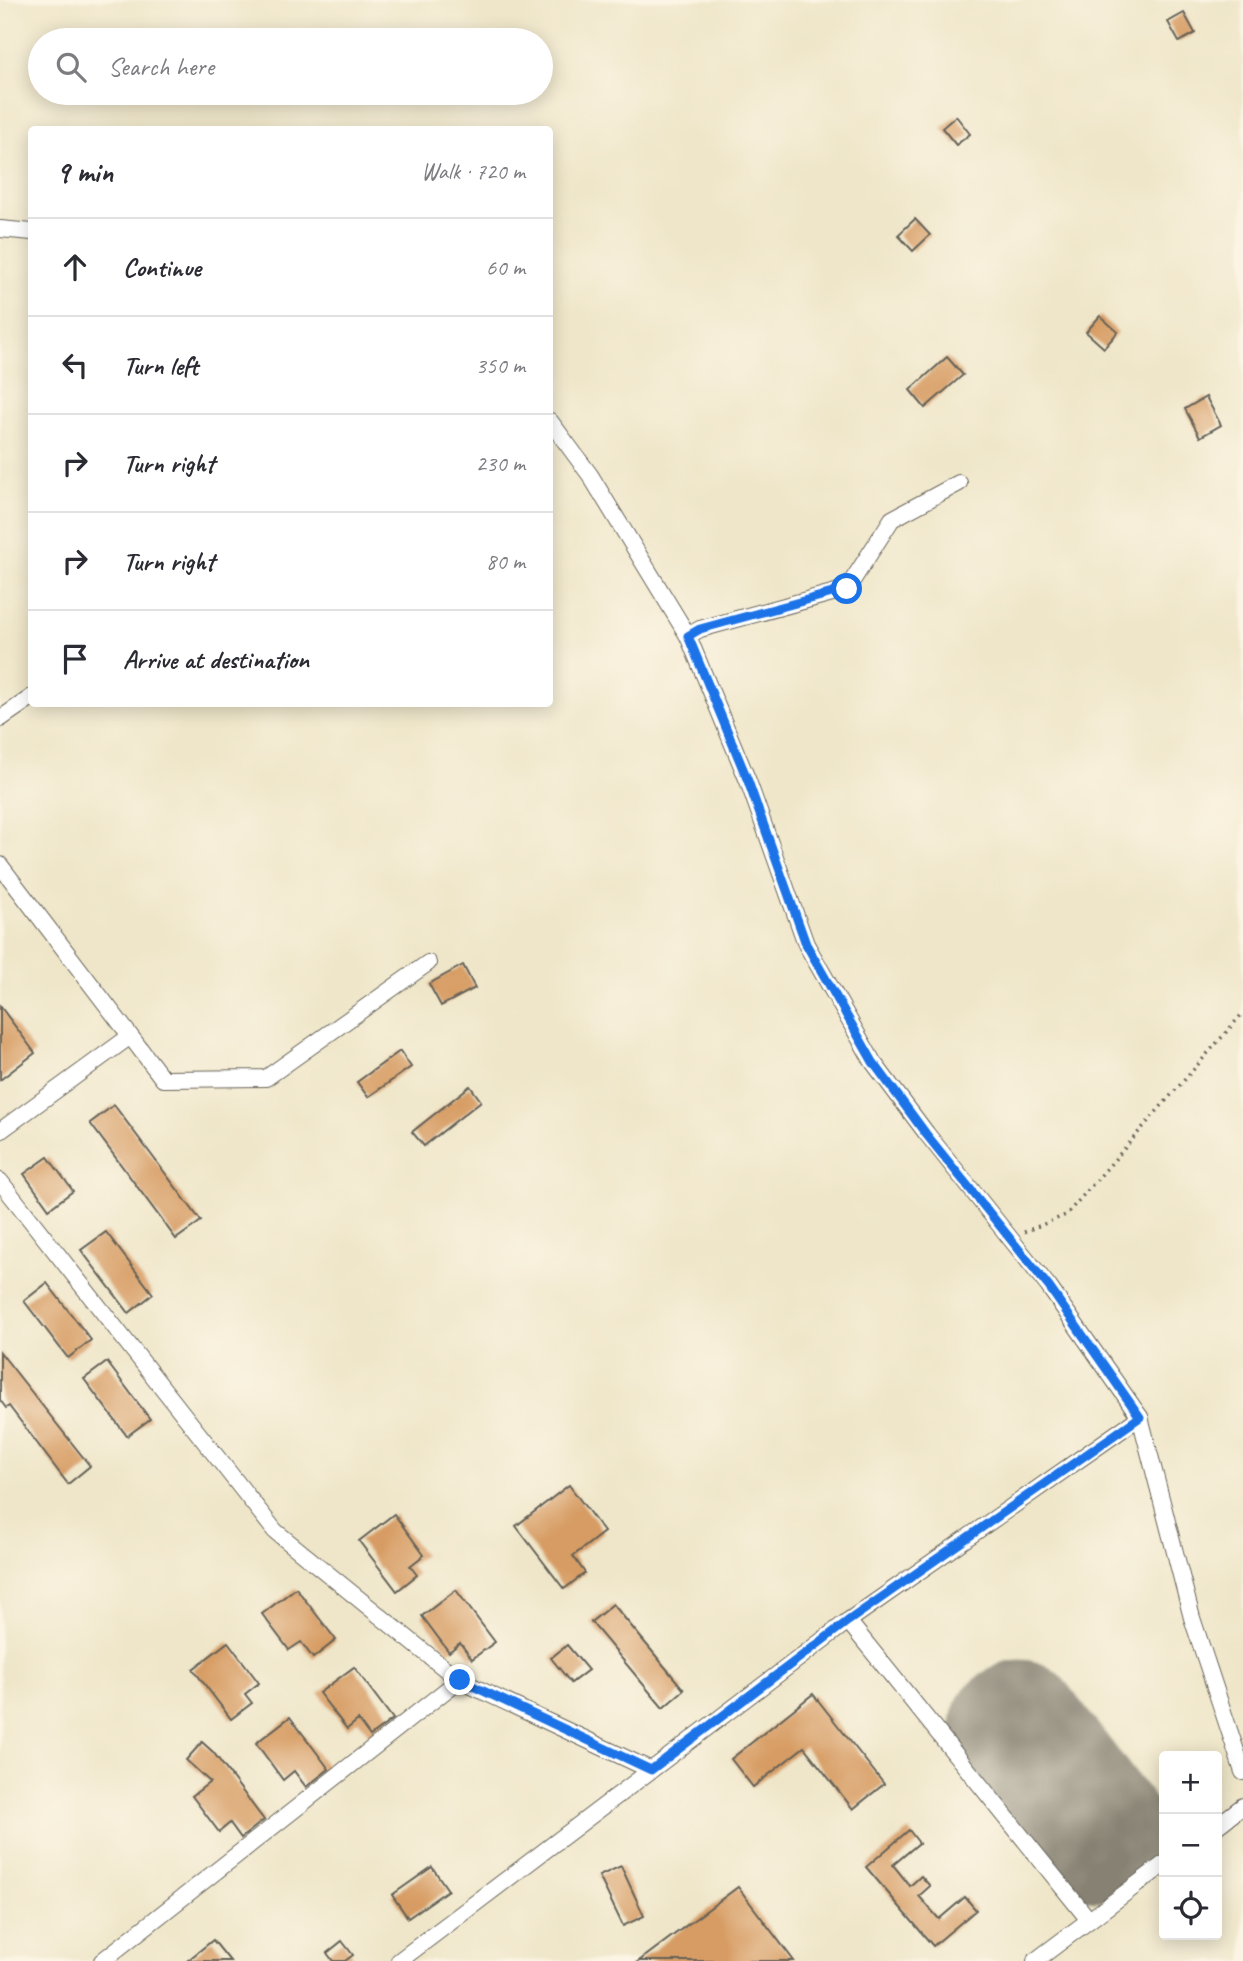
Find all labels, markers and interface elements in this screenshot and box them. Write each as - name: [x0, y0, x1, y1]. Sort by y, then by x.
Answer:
- search box: [28, 28, 553, 105]
- icon: search: [52, 48, 90, 86]
- text: Search here: [108, 50, 214, 83]
- text: 9 min: [56, 153, 113, 191]
- text: Walk · 720 m: [421, 157, 525, 186]
- icon: ahead: [56, 248, 94, 286]
- text: Continue: [123, 251, 201, 284]
- text: 60 m: [486, 253, 525, 282]
- icon: left: [56, 346, 94, 384]
- text: Turn left: [123, 349, 198, 382]
- text: 350 m: [476, 351, 525, 380]
- icon: right: [56, 444, 94, 482]
- text: Turn right: [123, 447, 214, 480]
- text: 230 m: [476, 449, 525, 478]
- icon: right: [56, 542, 94, 580]
- text: Turn right: [123, 545, 214, 578]
- text: 80 m: [486, 547, 525, 576]
- route start: [831, 573, 862, 604]
- icon: arrive: [56, 640, 94, 678]
- text: Arrive at destination: [123, 643, 309, 676]
- route end: [444, 1664, 475, 1695]
- map controls: [1159, 1751, 1222, 1940]
- button: +: [1159, 1751, 1222, 1814]
- button: −: [1159, 1814, 1222, 1877]
- button: locate: [1159, 1877, 1222, 1940]

